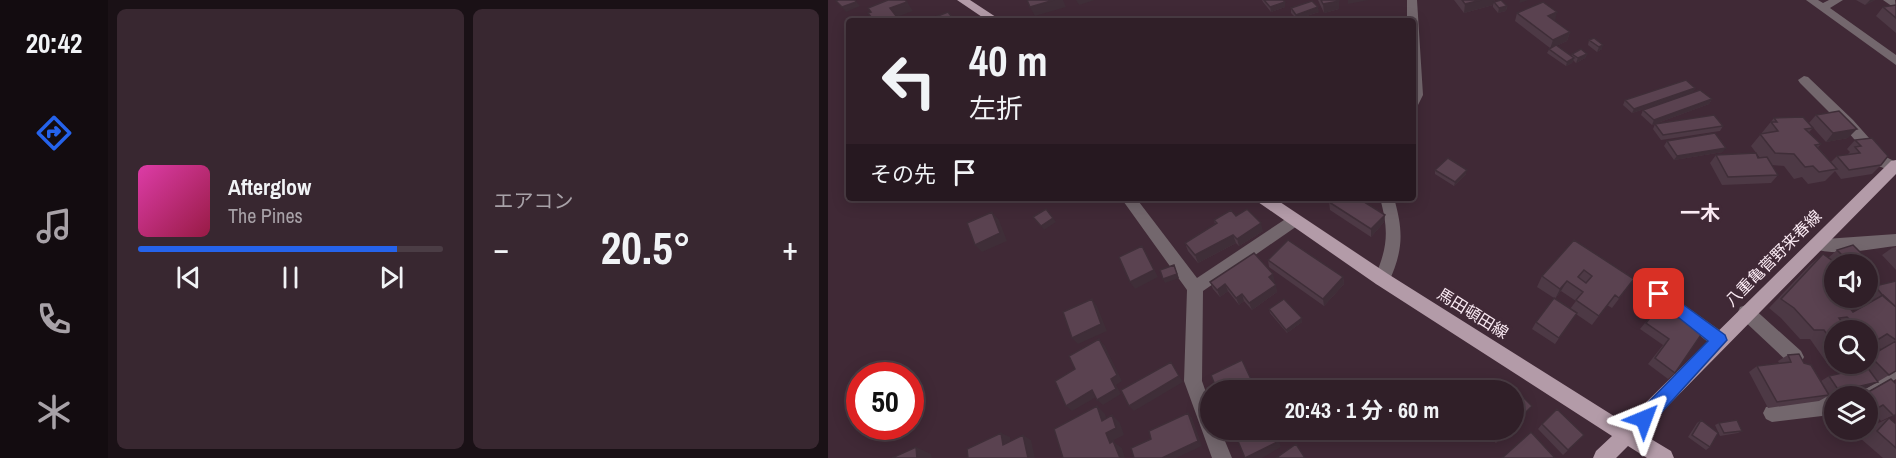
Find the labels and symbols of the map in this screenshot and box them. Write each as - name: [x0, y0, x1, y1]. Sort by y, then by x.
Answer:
- district label: 一木: [1680, 199, 1720, 226]
- street label: 八重亀菅野来春線: [1720, 205, 1826, 311]
- pin: [1633, 268, 1684, 319]
- street label: 馬田頓田線: [1433, 282, 1513, 344]
- speed limit sign: 50: [846, 362, 924, 440]
- position arrow: [1612, 387, 1676, 451]

